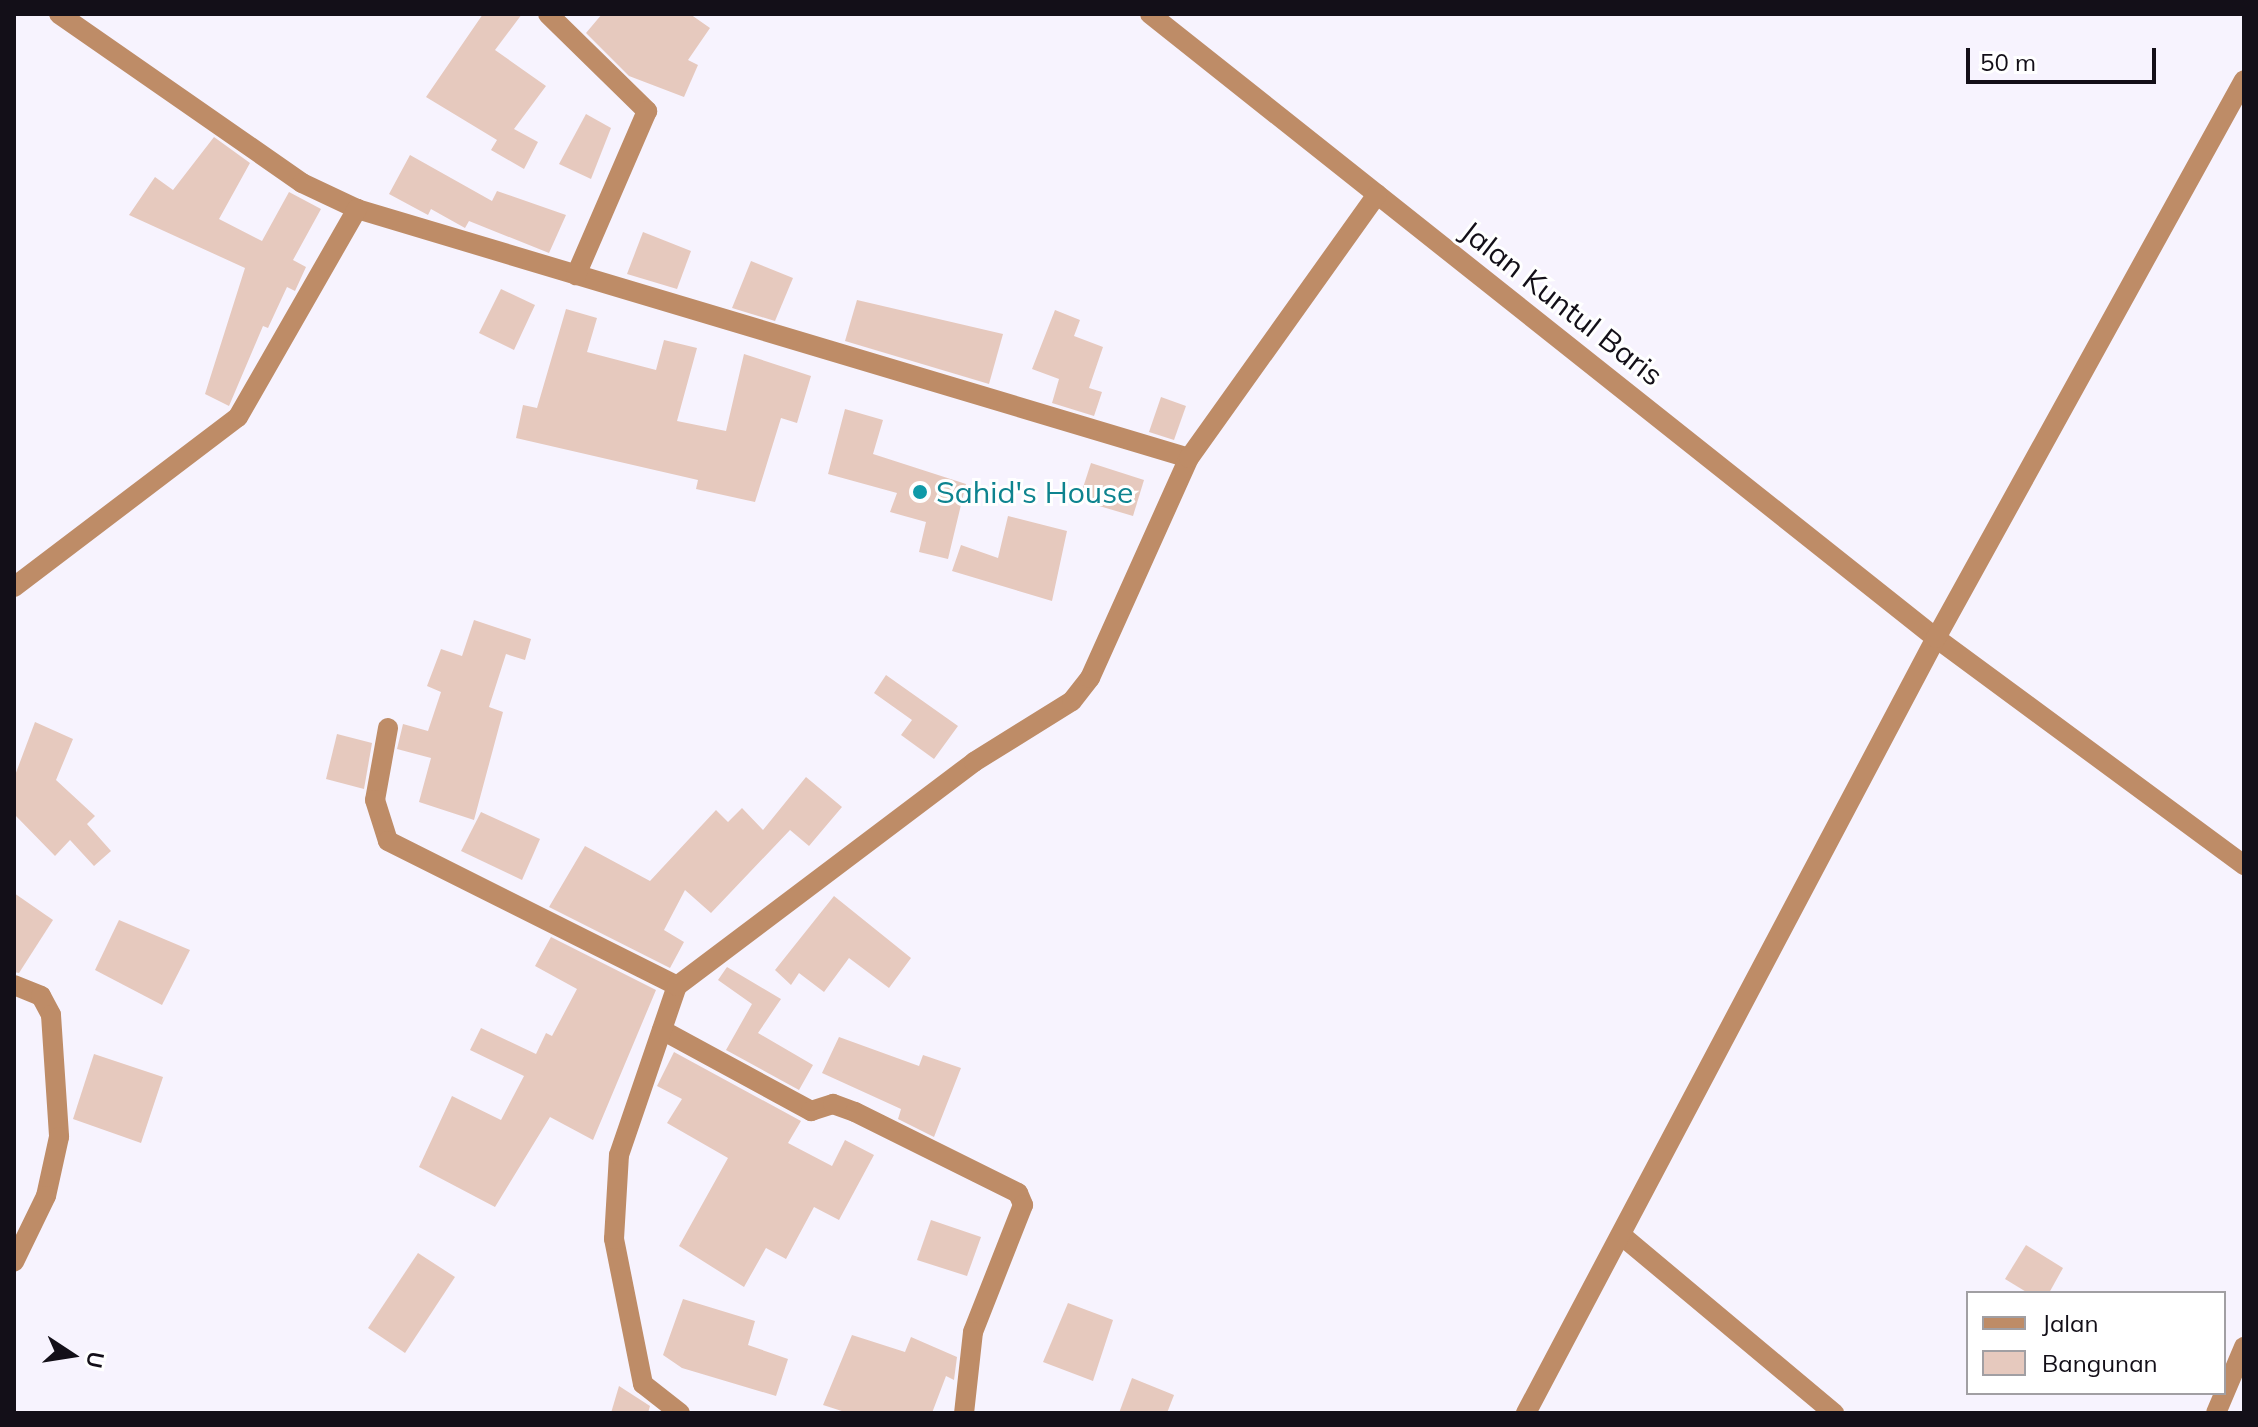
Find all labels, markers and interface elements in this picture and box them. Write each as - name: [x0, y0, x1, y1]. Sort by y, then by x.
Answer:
- scale bar: [1970, 32, 2160, 82]
- text: 50 m: [1980, 47, 2036, 77]
- street label: Jalan Kuntul Baris: [1454, 213, 1670, 393]
- place label: Sahid's House: [936, 474, 1133, 510]
- marker: Sahid's House: [911, 483, 929, 501]
- legend: [1966, 1291, 2226, 1395]
- text: Jalan: [2042, 1308, 2098, 1338]
- north arrow: [32, 1315, 112, 1395]
- text: Bangunan: [2042, 1348, 2158, 1378]
- text: U: [80, 1349, 111, 1371]

